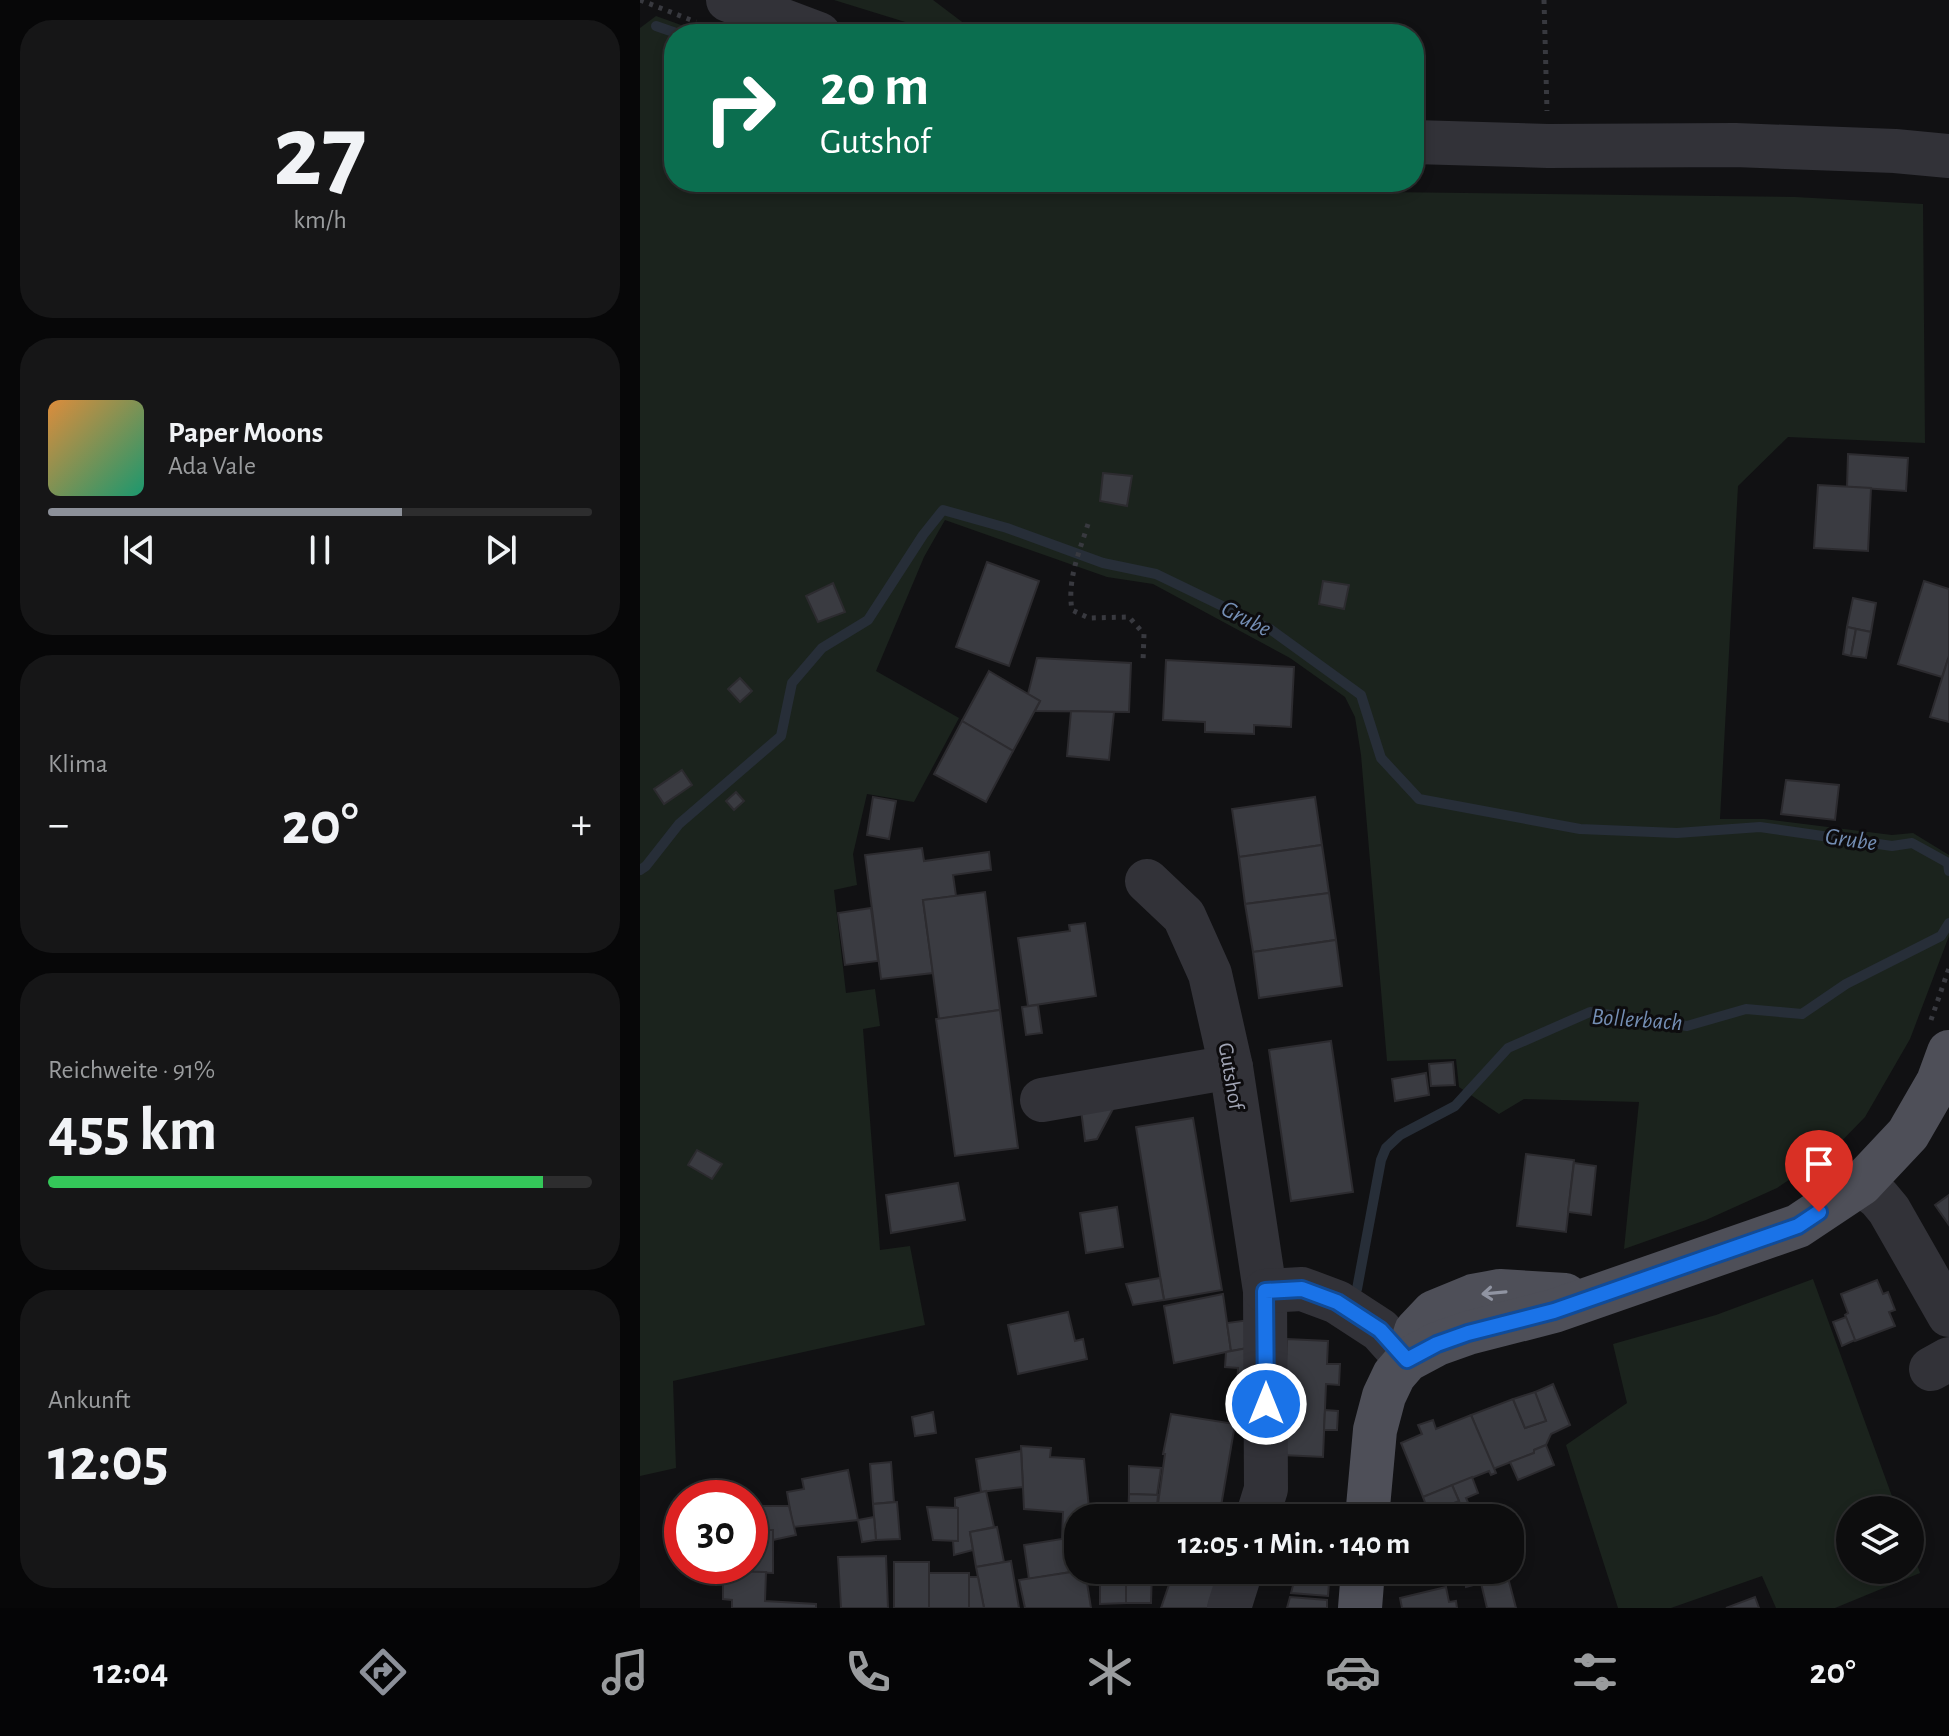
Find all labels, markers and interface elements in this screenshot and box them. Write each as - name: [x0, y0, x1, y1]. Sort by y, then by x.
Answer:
- icon: right: [688, 56, 792, 160]
- text: 20 m: [820, 59, 929, 115]
- text: 27: [273, 101, 367, 205]
- text: Gutshof: [820, 124, 931, 160]
- text: km/h: [293, 207, 347, 233]
- text: Paper Moons: [168, 418, 323, 448]
- text: Ada Vale: [168, 453, 256, 479]
- icon: previous: [117, 528, 161, 572]
- icon: pause: [298, 528, 342, 572]
- icon: next: [479, 528, 523, 572]
- water label: Grube: [1217, 596, 1275, 642]
- text: Klima: [48, 751, 108, 777]
- text: 20°: [281, 795, 359, 855]
- text: −: [48, 803, 69, 847]
- text: +: [571, 803, 592, 847]
- water label: Grube: [1824, 824, 1878, 856]
- water label: Bollerbach: [1591, 1005, 1683, 1035]
- street label: Gutshof: [1214, 1041, 1248, 1113]
- text: Reichweite · 91%: [48, 1057, 215, 1083]
- text: 455 km: [48, 1101, 217, 1161]
- pin: [1785, 1130, 1853, 1212]
- icon: arrive: [1797, 1142, 1841, 1186]
- one-way arrow: [1481, 1286, 1508, 1301]
- position arrow: [1224, 1362, 1308, 1446]
- text: Ankunft: [48, 1387, 131, 1413]
- text: 12:05: [48, 1431, 169, 1491]
- speed limit sign: 30: [664, 1480, 768, 1584]
- map controls: [1836, 1496, 1924, 1584]
- button: layers: [1836, 1496, 1924, 1584]
- text: 12:05 · 1 Min. · 140 m: [1178, 1529, 1410, 1559]
- icon: directions: [355, 1644, 411, 1700]
- icon: music: [597, 1644, 653, 1700]
- icon: phone: [840, 1644, 896, 1700]
- icon: climate: [1082, 1644, 1138, 1700]
- icon: car: [1325, 1644, 1381, 1700]
- icon: filters: [1567, 1644, 1623, 1700]
- text: 12:04: [93, 1654, 168, 1690]
- text: 20°: [1809, 1654, 1856, 1690]

